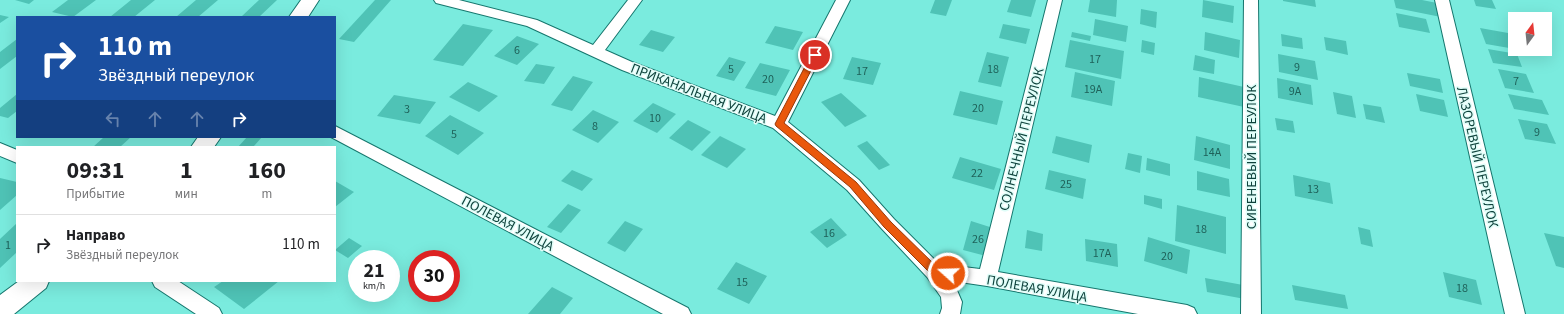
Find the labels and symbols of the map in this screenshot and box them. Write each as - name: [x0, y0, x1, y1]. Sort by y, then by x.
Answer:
- north arrow: [1508, 12, 1552, 56]
- pin: [798, 38, 832, 72]
- house number: 6: [514, 42, 520, 59]
- house number: 17: [1089, 51, 1101, 68]
- street label: ПРИКАНАЛЬНАЯ УЛИЦА: [628, 59, 770, 129]
- house number: 9: [1294, 59, 1300, 76]
- house number: 5: [728, 61, 734, 78]
- house number: 18: [987, 61, 999, 78]
- house number: 17: [856, 63, 868, 80]
- street label: СОЛНЕЧНЫЙ ПЕРЕУЛОК: [995, 65, 1050, 213]
- house number: 20: [762, 71, 774, 88]
- house number: 7: [1513, 73, 1519, 90]
- house number: 19А: [1084, 81, 1103, 98]
- house number: 9А: [1289, 83, 1302, 100]
- street label: СИРЕНЕВЫЙ ПЕРЕУЛОК: [1242, 84, 1262, 229]
- street label: ЛАЗОРЕВЫЙ ПЕРЕУЛОК: [1451, 85, 1503, 231]
- house number: 20: [972, 100, 984, 117]
- house number: 3: [404, 101, 410, 118]
- house number: 10: [649, 110, 661, 127]
- house number: 8: [592, 118, 598, 135]
- house number: 9: [1534, 124, 1540, 141]
- house number: 5: [451, 126, 457, 143]
- house number: 14А: [1203, 144, 1222, 161]
- house number: 22: [971, 165, 983, 182]
- house number: 25: [1060, 176, 1072, 193]
- house number: 13: [1307, 181, 1319, 198]
- street label: ПОЛЕВАЯ УЛИЦА: [458, 191, 558, 257]
- house number: 18: [1195, 221, 1207, 238]
- house number: 16: [823, 225, 835, 242]
- house number: 26: [972, 231, 984, 248]
- house number: 1: [5, 237, 11, 254]
- house number: 17А: [1093, 245, 1112, 262]
- house number: 20: [1161, 248, 1173, 265]
- speed limit sign: 30: [408, 250, 460, 302]
- position arrow: [927, 252, 969, 294]
- street label: ПОЛЕВАЯ УЛИЦА: [985, 270, 1089, 308]
- house number: 15: [736, 274, 748, 291]
- house number: 18: [1456, 280, 1468, 297]

